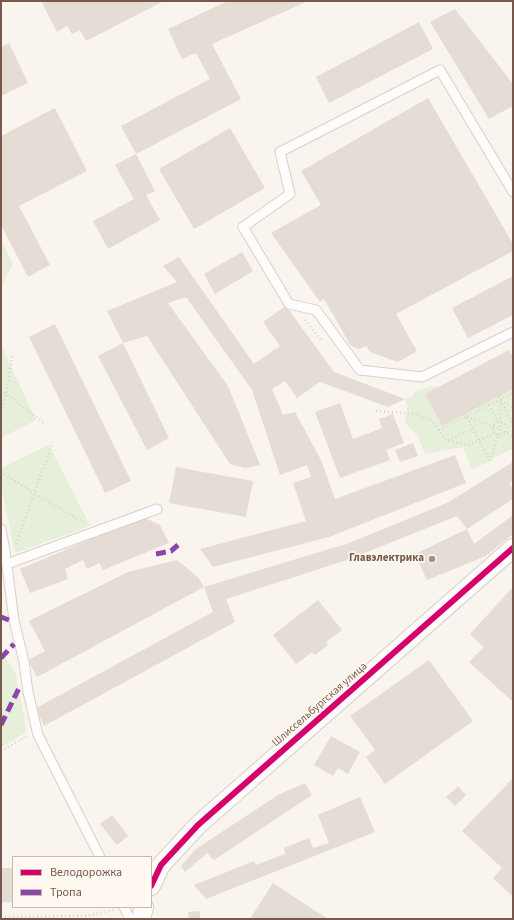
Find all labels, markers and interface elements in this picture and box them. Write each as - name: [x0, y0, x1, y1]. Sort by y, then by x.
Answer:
- place label: Главэлектрика: [349, 552, 424, 566]
- marker: Главэлектрика: [427, 554, 437, 564]
- street label: Шлиссельбургская улица: [270, 660, 370, 750]
- legend: [12, 856, 152, 908]
- text: Велодорожка: [50, 864, 122, 881]
- text: Тропа: [50, 884, 82, 901]

